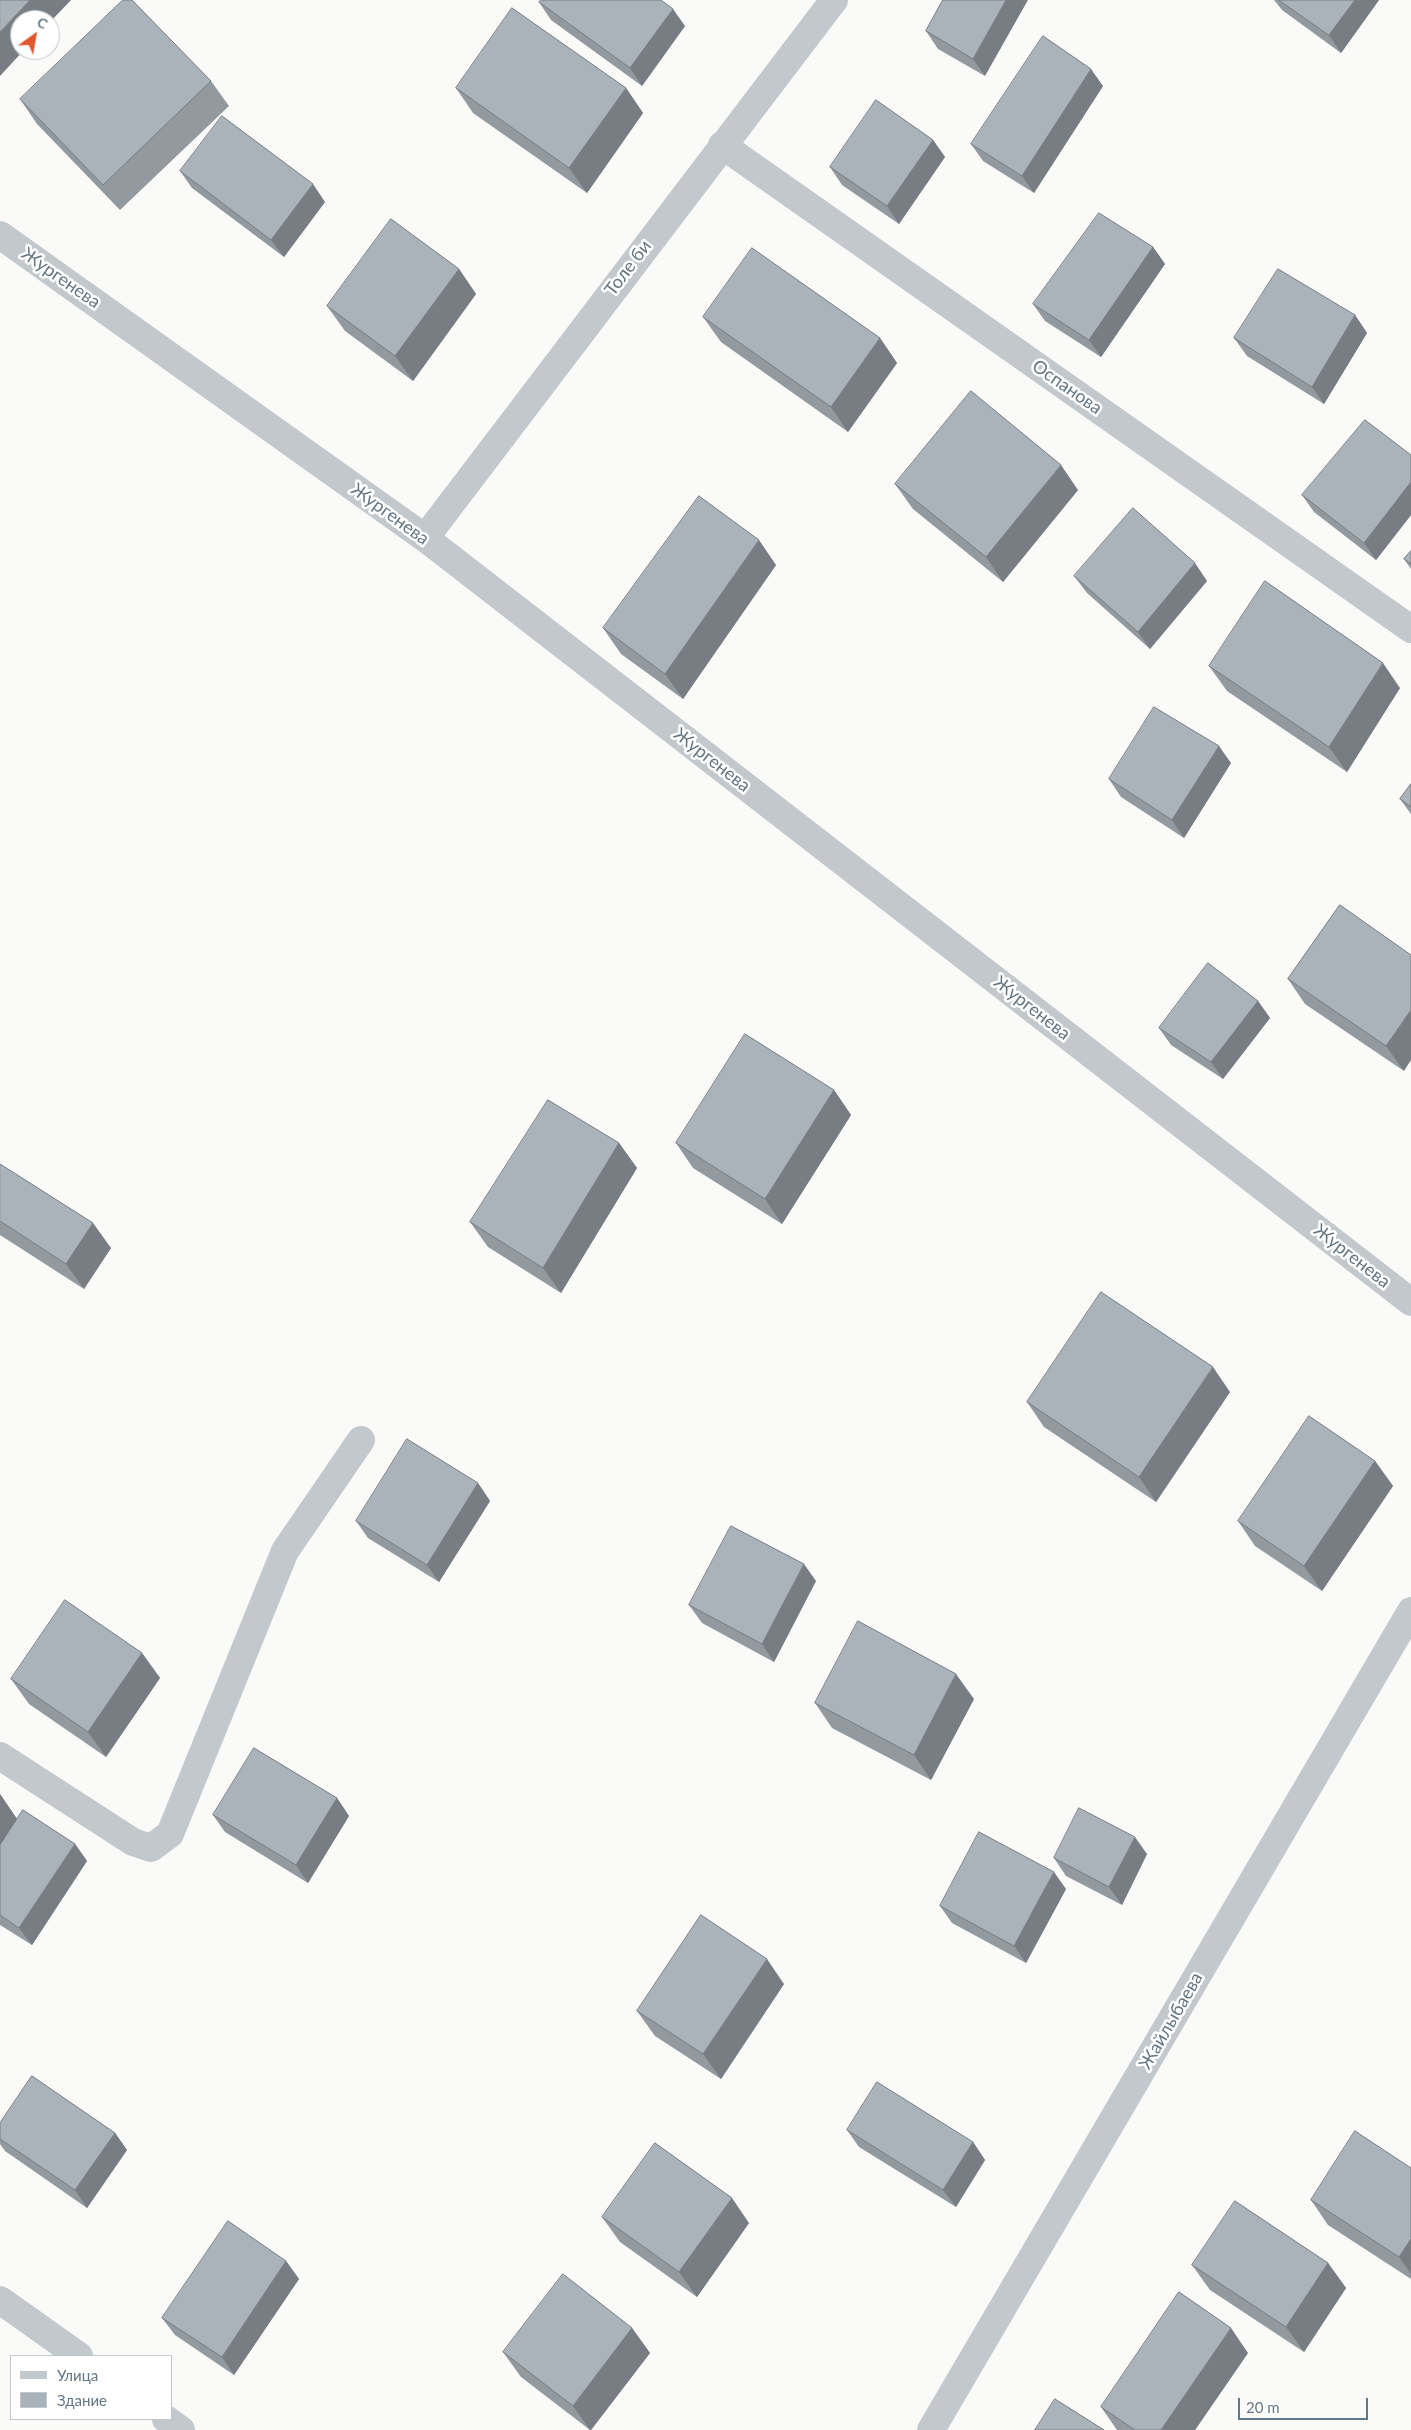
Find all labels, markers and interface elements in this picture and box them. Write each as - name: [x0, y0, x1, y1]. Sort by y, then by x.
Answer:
- north arrow: [10, 10, 60, 60]
- text: С: [34, 13, 51, 32]
- street label: Толе би: [600, 236, 656, 300]
- street label: Жургенева: [17, 243, 105, 313]
- street label: Оспанова: [1028, 355, 1106, 419]
- street label: Жургенева: [347, 478, 433, 550]
- street label: Жургенева: [669, 723, 755, 797]
- street label: Жургенева: [989, 971, 1075, 1045]
- street label: Жургенева: [1309, 1219, 1395, 1293]
- street label: Жайлыбаева: [1135, 1969, 1207, 2073]
- legend: [10, 2355, 172, 2420]
- text: Улица: [57, 2366, 98, 2384]
- scale bar: [1241, 2388, 1371, 2420]
- text: Здание: [57, 2391, 107, 2409]
- text: 20 m: [1246, 2398, 1280, 2416]

